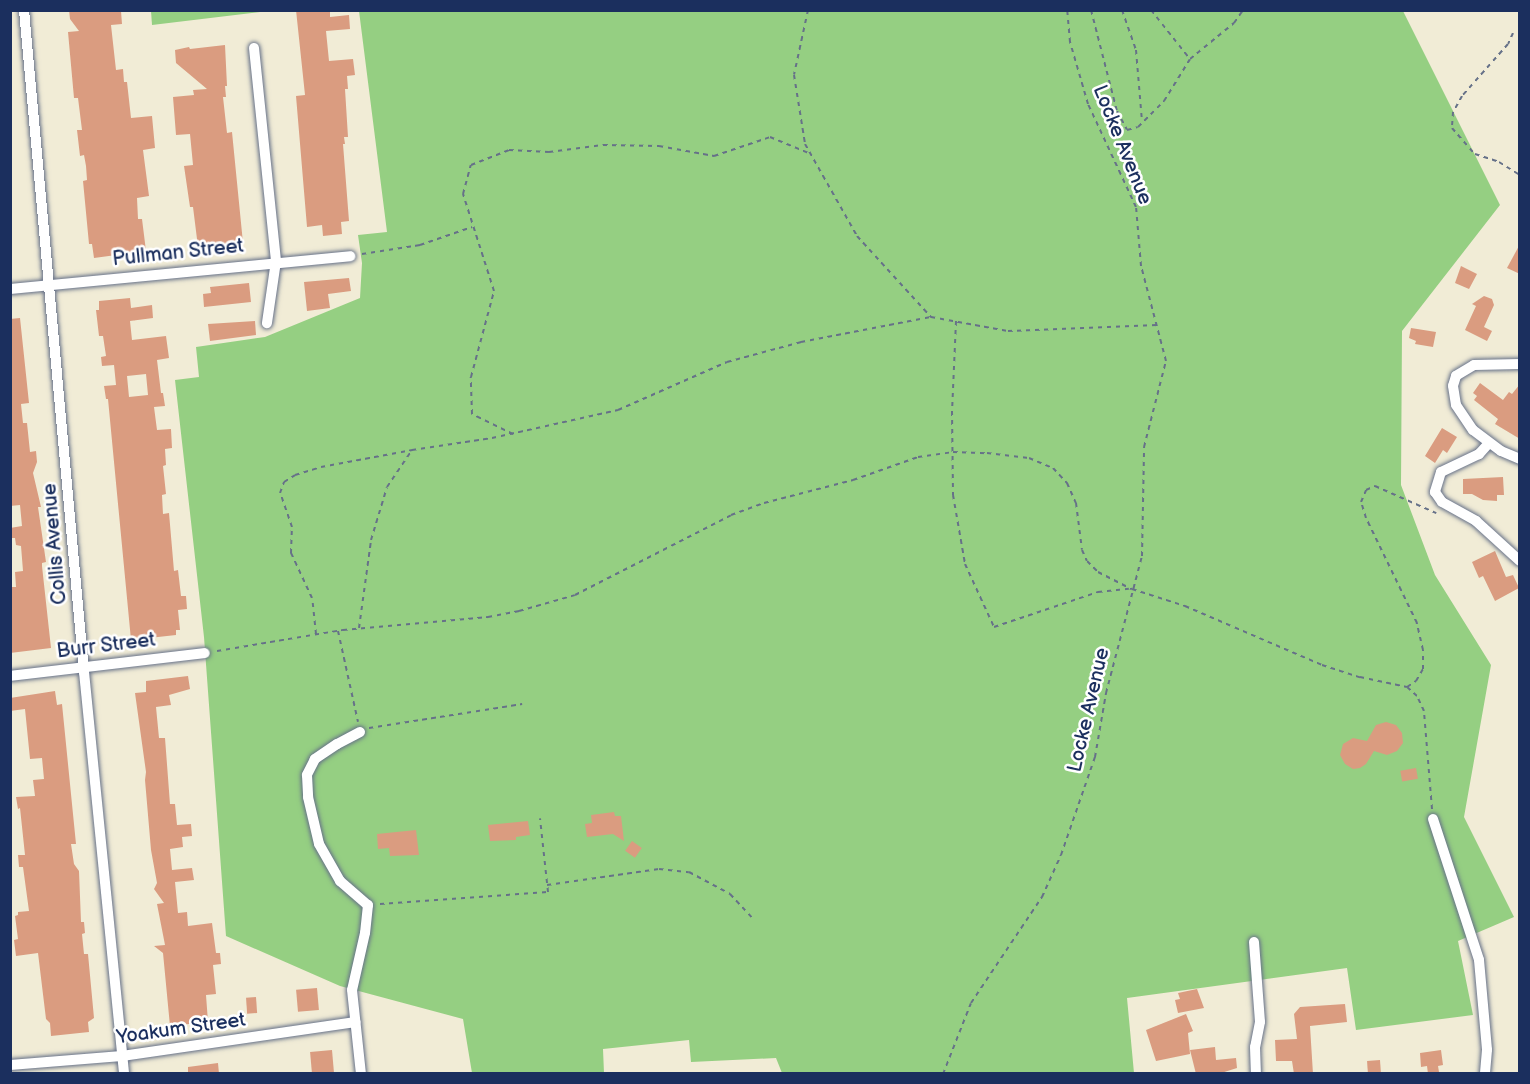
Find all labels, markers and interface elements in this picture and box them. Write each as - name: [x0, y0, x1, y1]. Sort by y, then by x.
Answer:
- street label: Locke Avenue: [1087, 82, 1157, 208]
- street label: Pullman Street: [111, 234, 245, 272]
- street label: Collis Avenue: [38, 482, 72, 606]
- street label: Burr Street: [55, 628, 157, 664]
- street label: Locke Avenue: [1063, 646, 1115, 774]
- street label: Yoakum Street: [115, 1008, 247, 1050]

